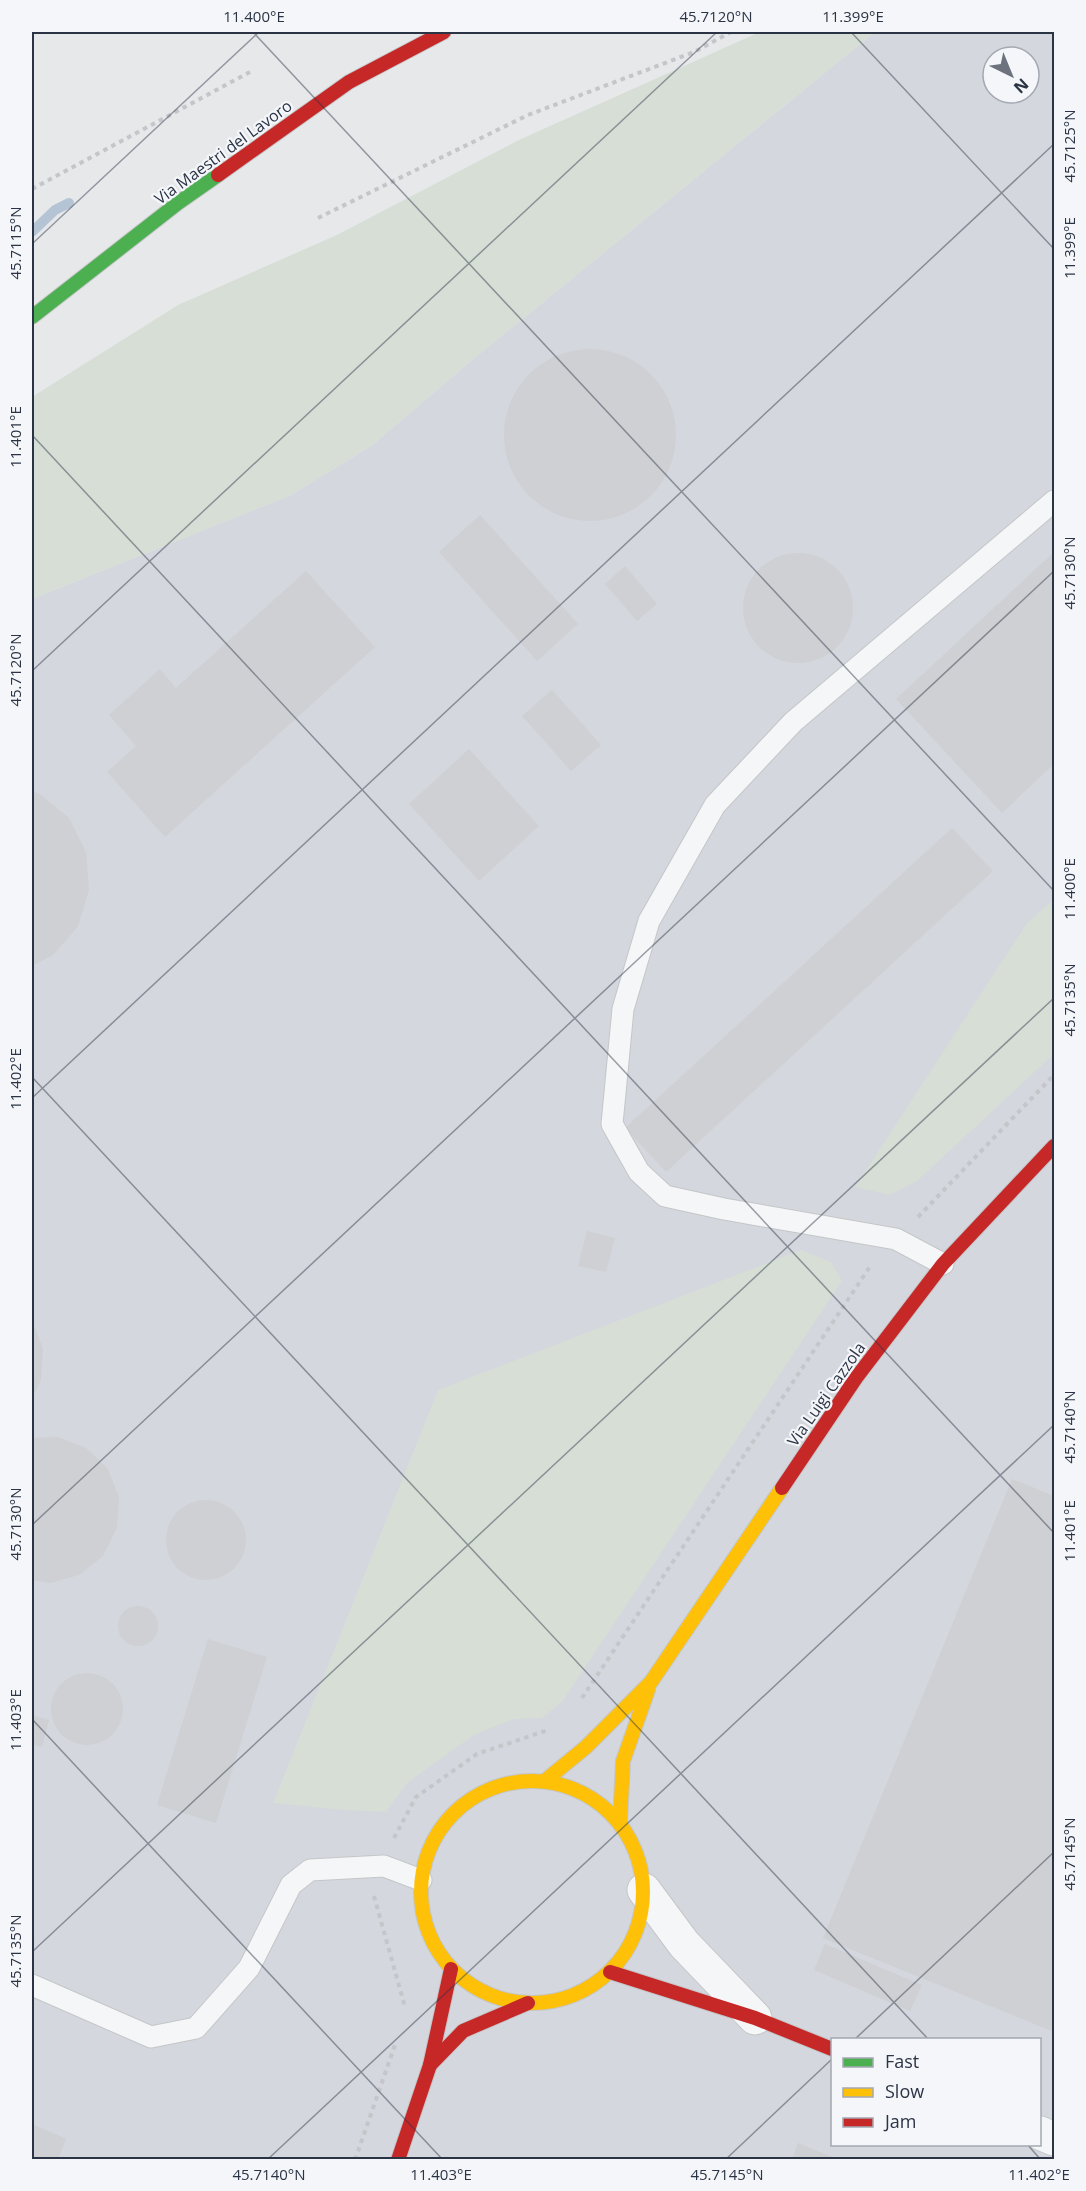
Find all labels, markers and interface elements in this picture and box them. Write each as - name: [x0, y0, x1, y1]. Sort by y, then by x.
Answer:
- text: 11.400°E: [223, 6, 285, 26]
- text: 45.7120°N: [679, 6, 753, 26]
- text: 11.399°E: [822, 6, 884, 26]
- north arrow: [981, 45, 1041, 105]
- text: N: [1009, 73, 1033, 98]
- street label: Via Maestri del Lavoro: [150, 95, 296, 209]
- text: 45.7125°N: [1059, 109, 1079, 183]
- text: 45.7115°N: [5, 206, 25, 280]
- text: 11.399°E: [1059, 217, 1079, 279]
- text: 11.401°E: [5, 406, 25, 468]
- text: 45.7130°N: [1059, 536, 1079, 610]
- text: 45.7120°N: [5, 633, 25, 707]
- text: 11.400°E: [1059, 858, 1079, 920]
- text: 45.7135°N: [1059, 963, 1079, 1037]
- text: 11.402°E: [5, 1048, 25, 1110]
- street label: Via Luigi Cazzola: [782, 1338, 870, 1450]
- text: 45.7140°N: [1059, 1390, 1079, 1464]
- text: 45.7130°N: [5, 1487, 25, 1561]
- text: 11.401°E: [1059, 1500, 1079, 1562]
- text: 11.403°E: [5, 1689, 25, 1751]
- text: 45.7145°N: [1059, 1817, 1079, 1891]
- text: 45.7135°N: [5, 1914, 25, 1988]
- legend: [831, 2038, 1041, 2146]
- text: Fast: [885, 2049, 919, 2073]
- text: Slow: [885, 2079, 924, 2103]
- text: Jam: [883, 2109, 917, 2133]
- text: 45.7140°N: [232, 2164, 306, 2184]
- text: 11.403°E: [410, 2164, 472, 2184]
- text: 45.7145°N: [690, 2164, 764, 2184]
- text: 11.402°E: [1008, 2164, 1070, 2184]

